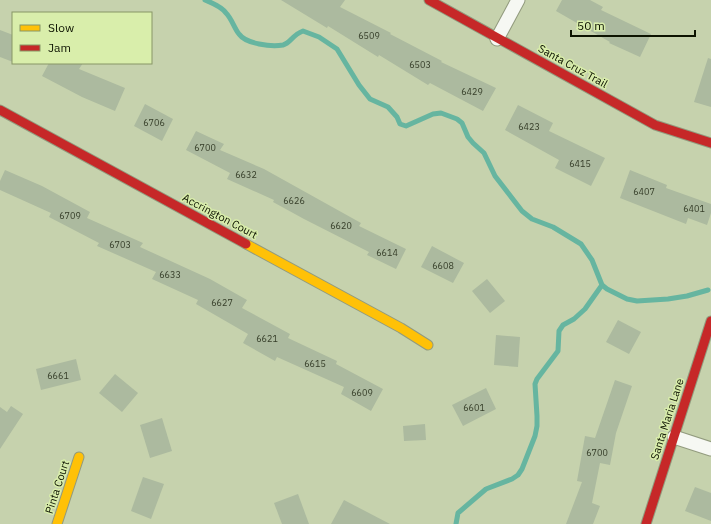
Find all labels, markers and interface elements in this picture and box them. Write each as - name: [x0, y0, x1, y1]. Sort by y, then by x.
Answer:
- legend: [12, 12, 152, 64]
- scale bar: [571, 12, 695, 38]
- text: 50 m: [577, 18, 605, 33]
- text: Slow: [48, 20, 74, 35]
- house number: 6509: [358, 30, 380, 41]
- text: Jam: [48, 40, 71, 55]
- street label: Santa Cruz Trail: [536, 41, 610, 91]
- house number: 6503: [409, 59, 431, 70]
- house number: 6429: [461, 86, 483, 97]
- house number: 6706: [143, 117, 165, 128]
- house number: 6423: [518, 121, 540, 132]
- house number: 6700: [194, 142, 216, 153]
- house number: 6415: [569, 158, 591, 169]
- house number: 6632: [235, 169, 257, 180]
- house number: 6407: [633, 186, 655, 197]
- street label: Accrington Court: [180, 190, 260, 242]
- house number: 6626: [283, 195, 305, 206]
- house number: 6401: [683, 203, 705, 214]
- house number: 6709: [59, 210, 81, 221]
- house number: 6620: [330, 220, 352, 231]
- house number: 6703: [109, 239, 131, 250]
- house number: 6614: [376, 247, 398, 258]
- house number: 6608: [432, 260, 454, 271]
- house number: 6633: [159, 269, 181, 280]
- house number: 6627: [211, 297, 233, 308]
- house number: 6621: [256, 333, 278, 344]
- house number: 6615: [304, 358, 326, 369]
- house number: 6661: [47, 370, 69, 381]
- street label: Santa Maria Lane: [647, 377, 687, 461]
- house number: 6609: [351, 387, 373, 398]
- house number: 6601: [463, 402, 485, 413]
- house number: 6700: [586, 447, 608, 458]
- street label: Pinta Court: [42, 458, 72, 515]

